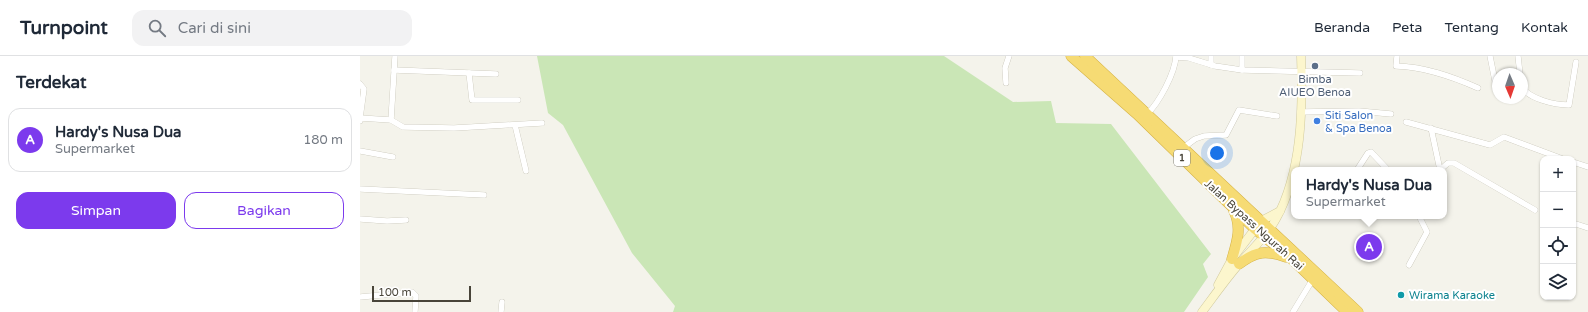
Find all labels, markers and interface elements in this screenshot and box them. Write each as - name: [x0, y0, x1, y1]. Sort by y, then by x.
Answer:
- search box: [132, 10, 412, 46]
- text: Turnpoint: [20, 17, 108, 39]
- icon: search: [146, 17, 168, 39]
- text: Cari di sini: [178, 19, 251, 37]
- text: Beranda: [1314, 19, 1370, 36]
- text: Peta: [1392, 19, 1422, 36]
- text: Tentang: [1444, 19, 1499, 36]
- text: Kontak: [1521, 19, 1568, 36]
- marker: Bimba AIUEO Benoa: [1310, 61, 1320, 71]
- north arrow: [1492, 68, 1528, 104]
- text: Terdekat: [16, 72, 86, 93]
- place label: Bimba AIUEO Benoa: [1279, 73, 1351, 99]
- place label: Siti Salon & Spa Benoa: [1325, 109, 1392, 135]
- marker: Siti Salon & Spa Benoa: [1312, 116, 1322, 126]
- text: Hardy's Nusa Dua: [55, 123, 181, 141]
- text: A: [25, 132, 35, 148]
- text: 180 m: [303, 132, 343, 148]
- text: Supermarket: [55, 141, 135, 157]
- your location: [1207, 143, 1227, 163]
- road number: 1: [1174, 150, 1190, 166]
- map controls: [1540, 156, 1576, 300]
- button: +: [1540, 156, 1576, 192]
- popup: [1291, 167, 1447, 219]
- text: Hardy's Nusa Dua: [1306, 176, 1432, 194]
- street label: Jalan Bypass Ngurah Rai: [1202, 177, 1306, 273]
- button: Simpan: [16, 192, 176, 229]
- button: Bagikan: [184, 192, 344, 229]
- button: −: [1540, 192, 1576, 228]
- text: Supermarket: [1306, 194, 1386, 210]
- button: locate: [1540, 228, 1576, 264]
- pin: A: [1356, 232, 1382, 262]
- button: layers: [1540, 264, 1576, 300]
- scale bar: [372, 284, 471, 303]
- text: 100 m: [378, 286, 412, 299]
- place label: Wirama Karaoke: [1409, 289, 1495, 302]
- marker: Wirama Karaoke: [1396, 290, 1406, 300]

